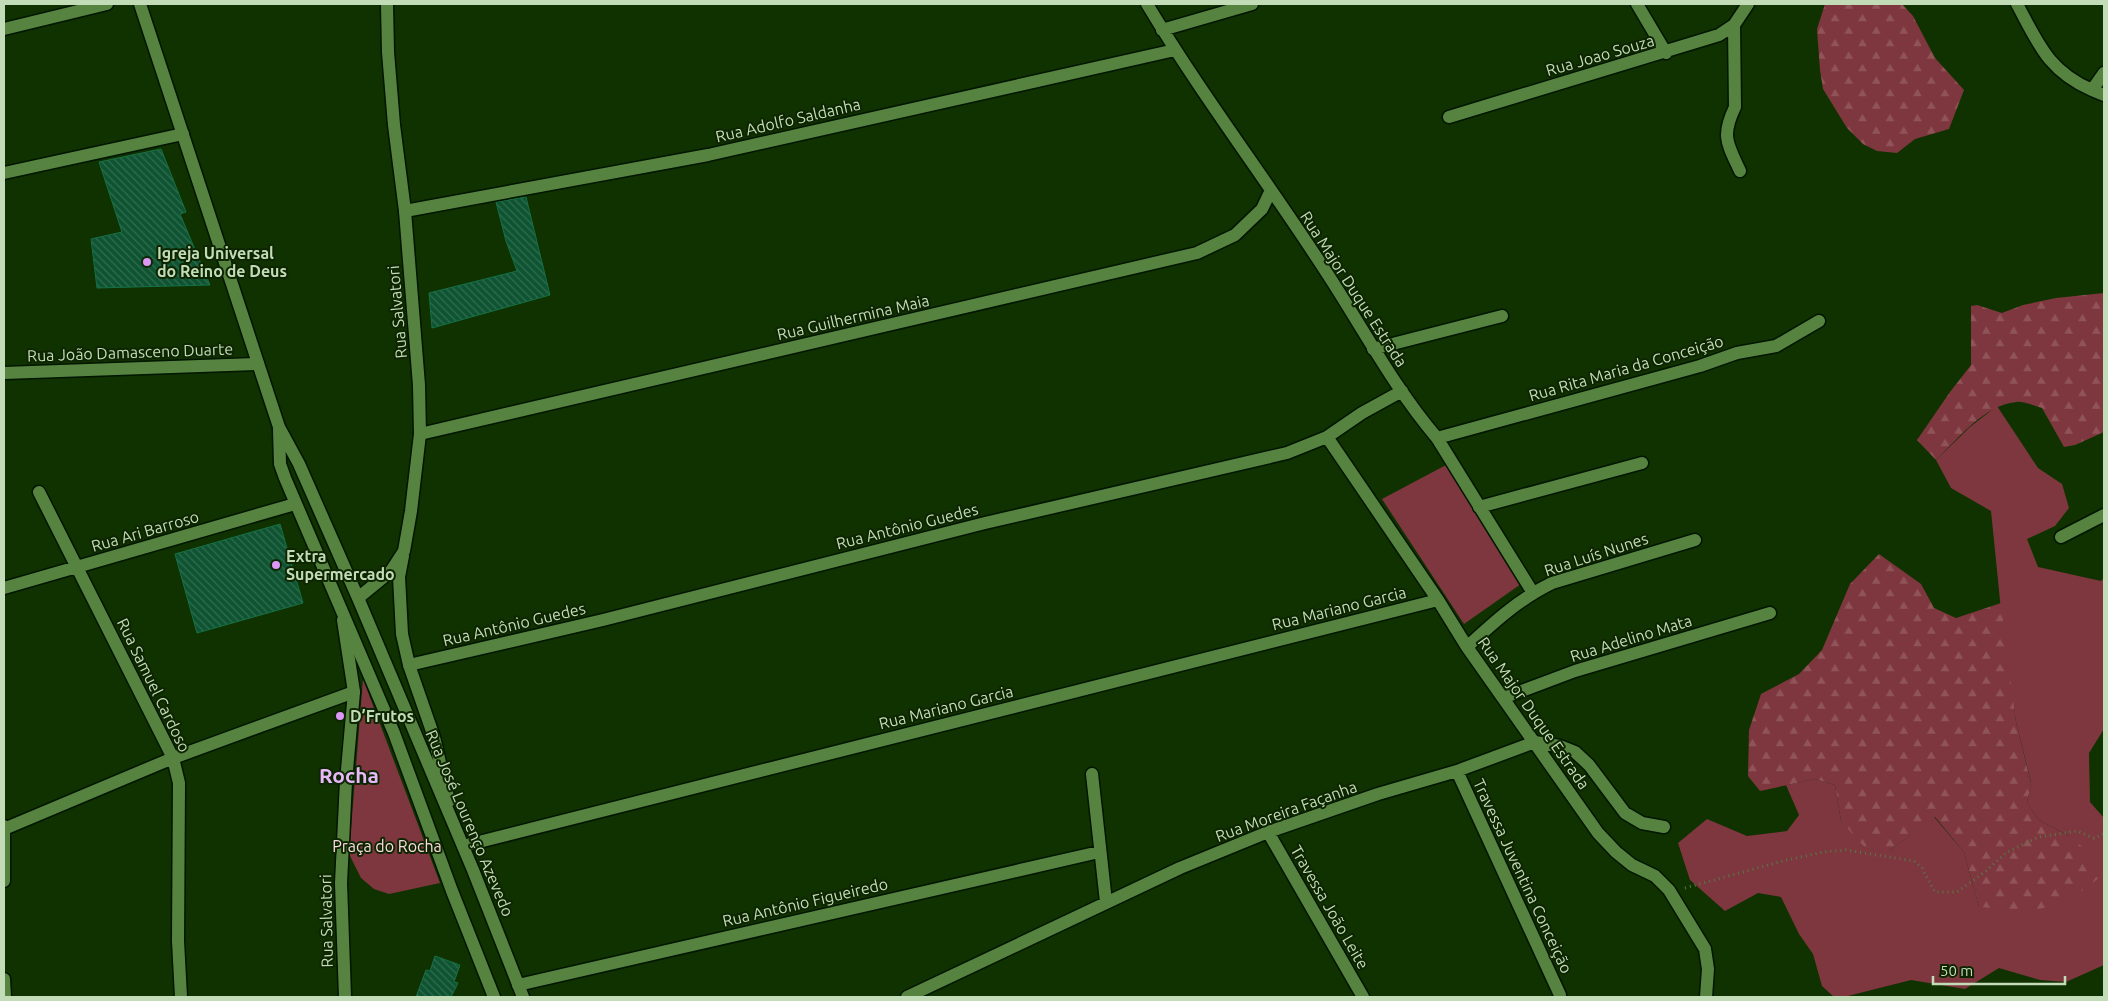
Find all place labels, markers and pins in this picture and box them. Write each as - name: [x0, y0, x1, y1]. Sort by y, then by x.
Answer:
- place label: Igreja Universal do Reino de Deus: [157, 244, 287, 280]
- marker: Igreja Universal do Reino de Deus: [141, 256, 153, 268]
- place label: Extra Supermercado: [286, 547, 395, 583]
- marker: Extra Supermercado: [270, 559, 282, 571]
- place label: D’Frutos: [350, 707, 414, 725]
- marker: D’Frutos: [334, 710, 346, 722]

